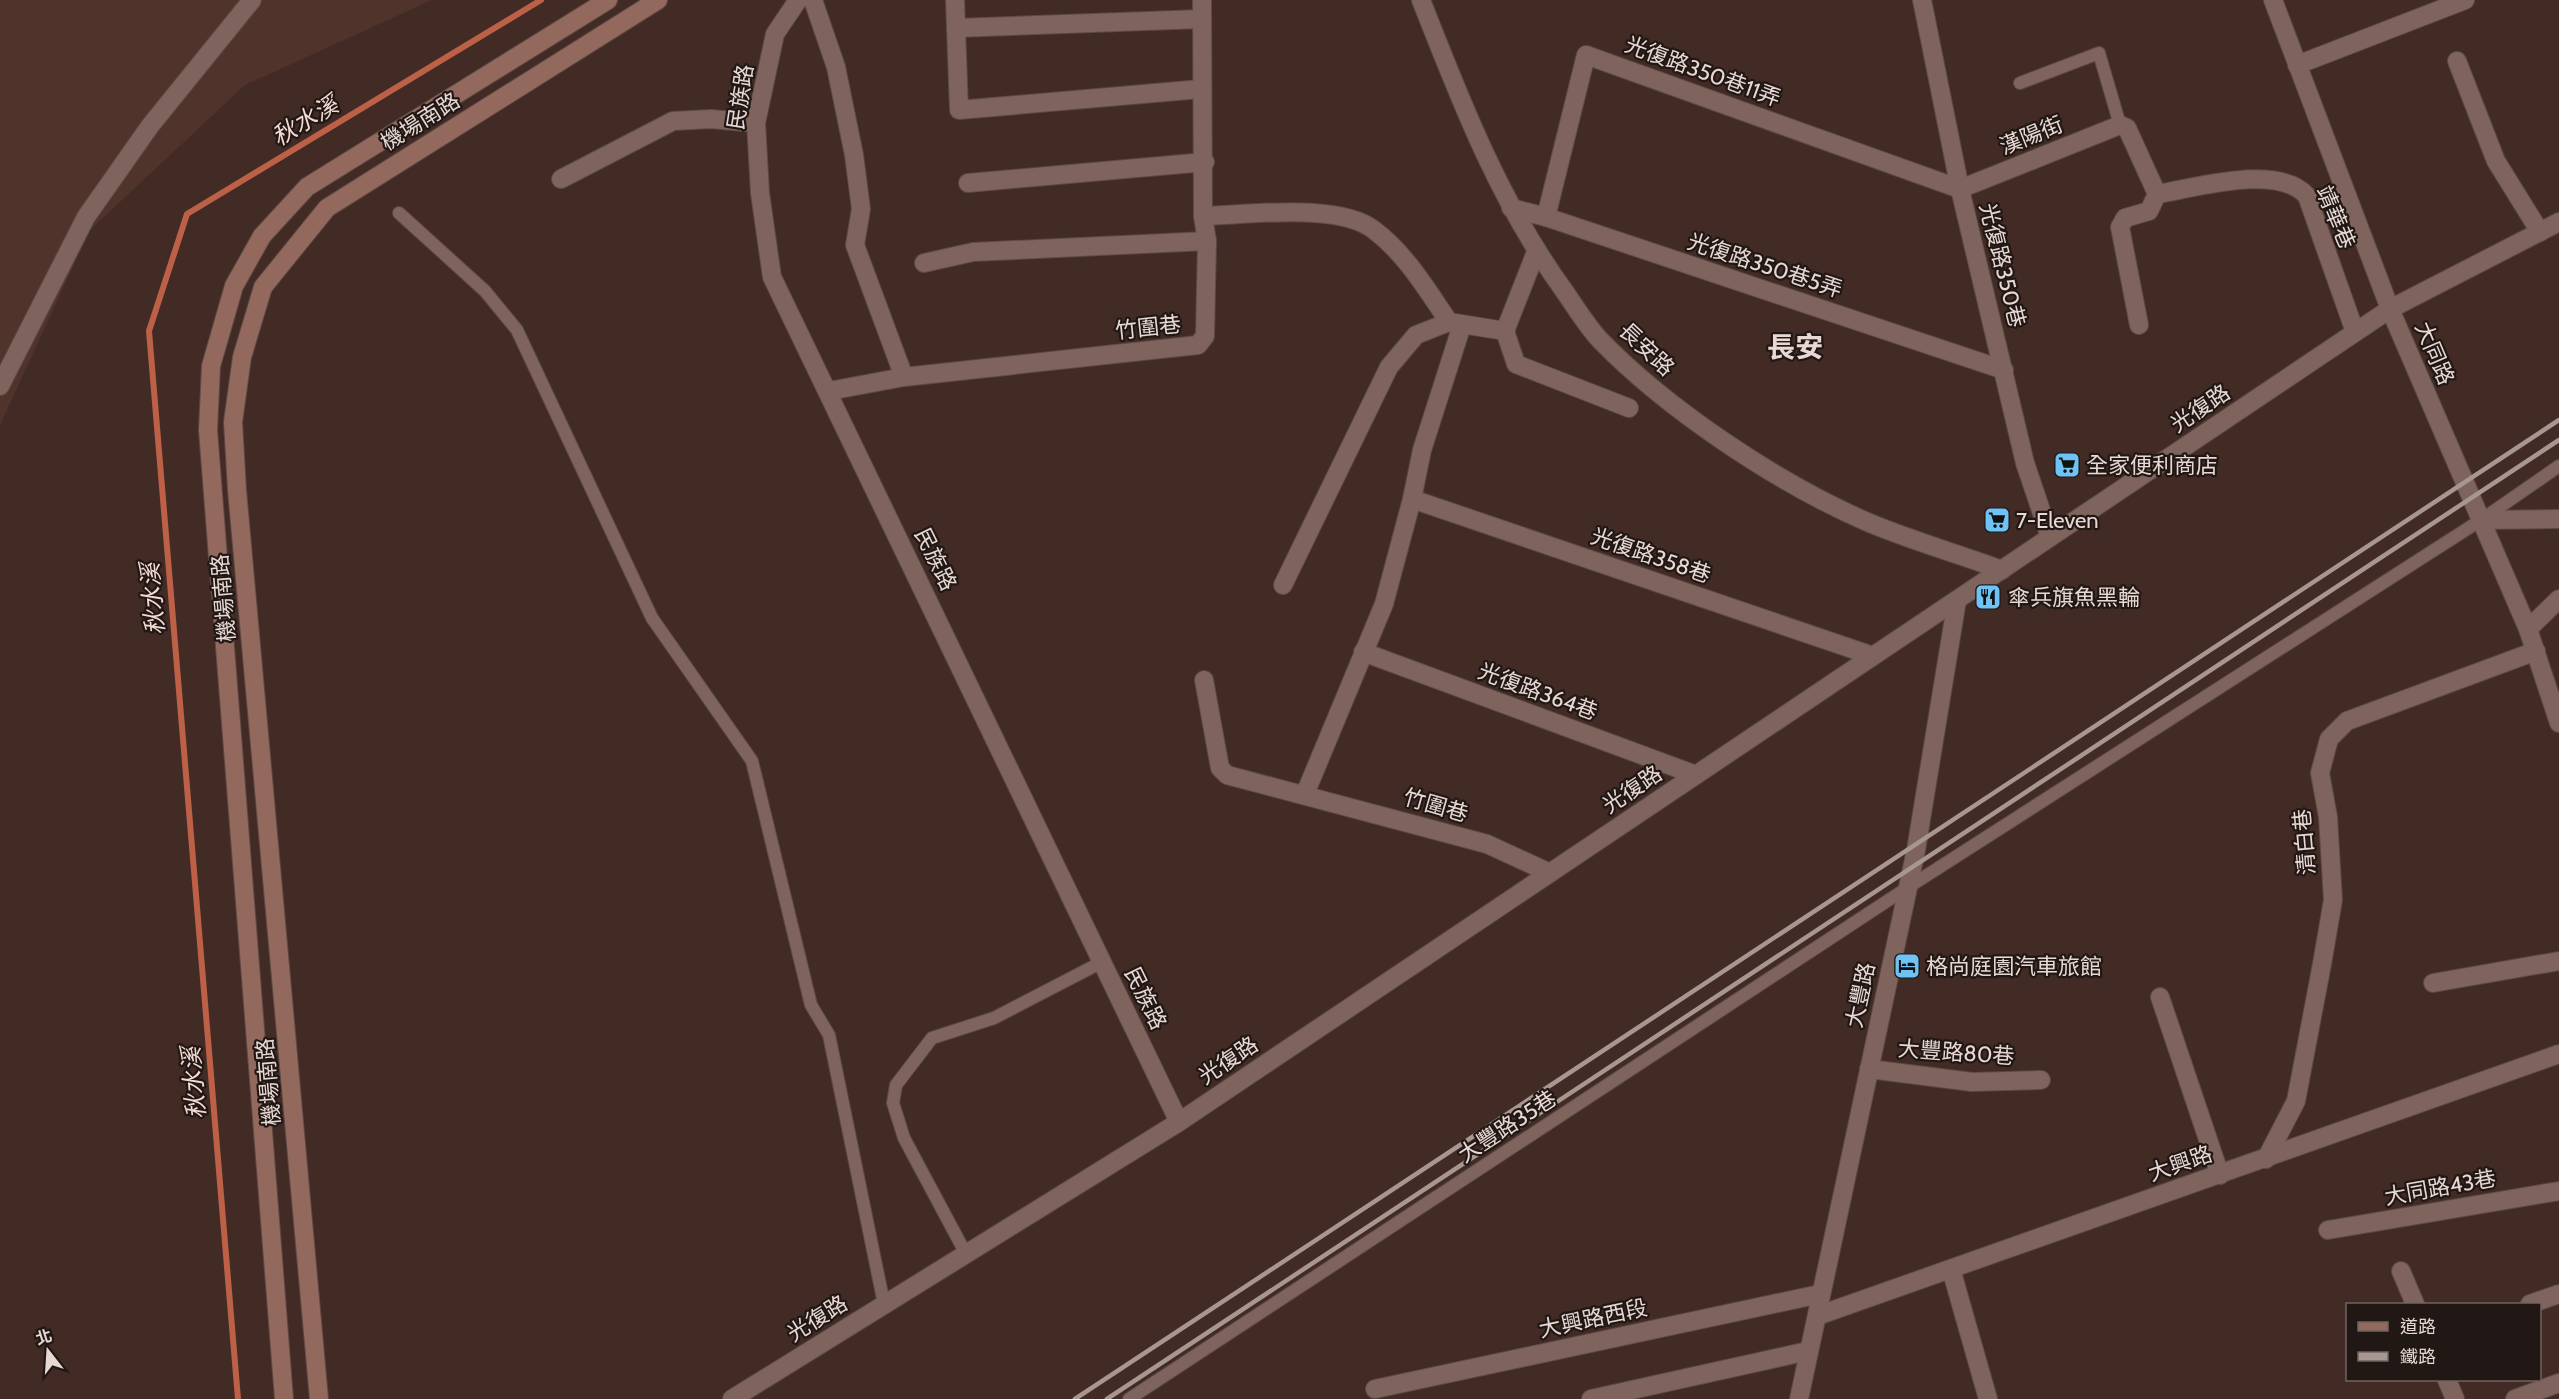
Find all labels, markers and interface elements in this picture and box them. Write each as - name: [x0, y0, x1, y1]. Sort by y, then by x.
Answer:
- street label: 光復路350巷11弄: [1621, 31, 1784, 112]
- street label: 民族路: [722, 62, 759, 132]
- street label: 機場南路: [376, 87, 465, 156]
- water label: 秋水溪: [266, 88, 346, 152]
- street label: 漢陽街: [1996, 111, 2067, 160]
- street label: 靖華巷: [2310, 182, 2361, 253]
- street label: 光復路350巷: [1974, 200, 2031, 330]
- street label: 光復路350巷5弄: [1684, 228, 1846, 303]
- street label: 竹圍巷: [1114, 311, 1182, 344]
- street label: 長安路: [1613, 317, 1680, 382]
- street label: 大同路: [2409, 318, 2460, 389]
- district label: 長安: [1767, 330, 1823, 364]
- street label: 光復路: [2165, 379, 2235, 438]
- supermarket icon: 全家便利商店: [2052, 450, 2082, 480]
- place label: 全家便利商店: [2086, 452, 2218, 479]
- supermarket icon: 7-Eleven: [1982, 505, 2012, 535]
- place label: 7-Eleven: [2016, 507, 2099, 534]
- street label: 光復路358巷: [1587, 522, 1714, 589]
- street label: 民族路: [909, 524, 962, 595]
- street label: 機場南路: [206, 553, 241, 643]
- water label: 秋水溪: [135, 559, 170, 636]
- restaurant icon: 傘兵旗魚黑輪: [1973, 582, 2003, 612]
- place label: 傘兵旗魚黑輪: [2008, 584, 2140, 611]
- street label: 光復路364巷: [1474, 657, 1601, 726]
- street label: 光復路: [1597, 760, 1667, 819]
- street label: 竹圍巷: [1400, 783, 1471, 828]
- street label: 清白巷: [2288, 808, 2321, 876]
- hotel icon: 格尚庭園汽車旅館: [1892, 951, 1922, 981]
- place label: 格尚庭園汽車旅館: [1926, 953, 2102, 980]
- street label: 大豐路: [1840, 960, 1881, 1030]
- street label: 民族路: [1119, 963, 1172, 1034]
- street label: 光復路: [1193, 1031, 1263, 1090]
- street label: 大豐路80巷: [1897, 1035, 2015, 1070]
- street label: 機場南路: [251, 1037, 286, 1127]
- water label: 秋水溪: [176, 1043, 211, 1120]
- street label: 大豐路35巷: [1453, 1085, 1562, 1168]
- street label: 大興路: [2145, 1140, 2216, 1187]
- street label: 大同路43巷: [2382, 1164, 2498, 1211]
- street label: 光復路: [782, 1289, 852, 1347]
- street label: 大興路西段: [1536, 1294, 1650, 1343]
- legend: [2346, 1303, 2541, 1381]
- text: 道路: [2400, 1316, 2436, 1338]
- north arrow: [18, 1321, 78, 1381]
- text: 北: [33, 1326, 54, 1349]
- text: 鐵路: [2400, 1346, 2436, 1368]

